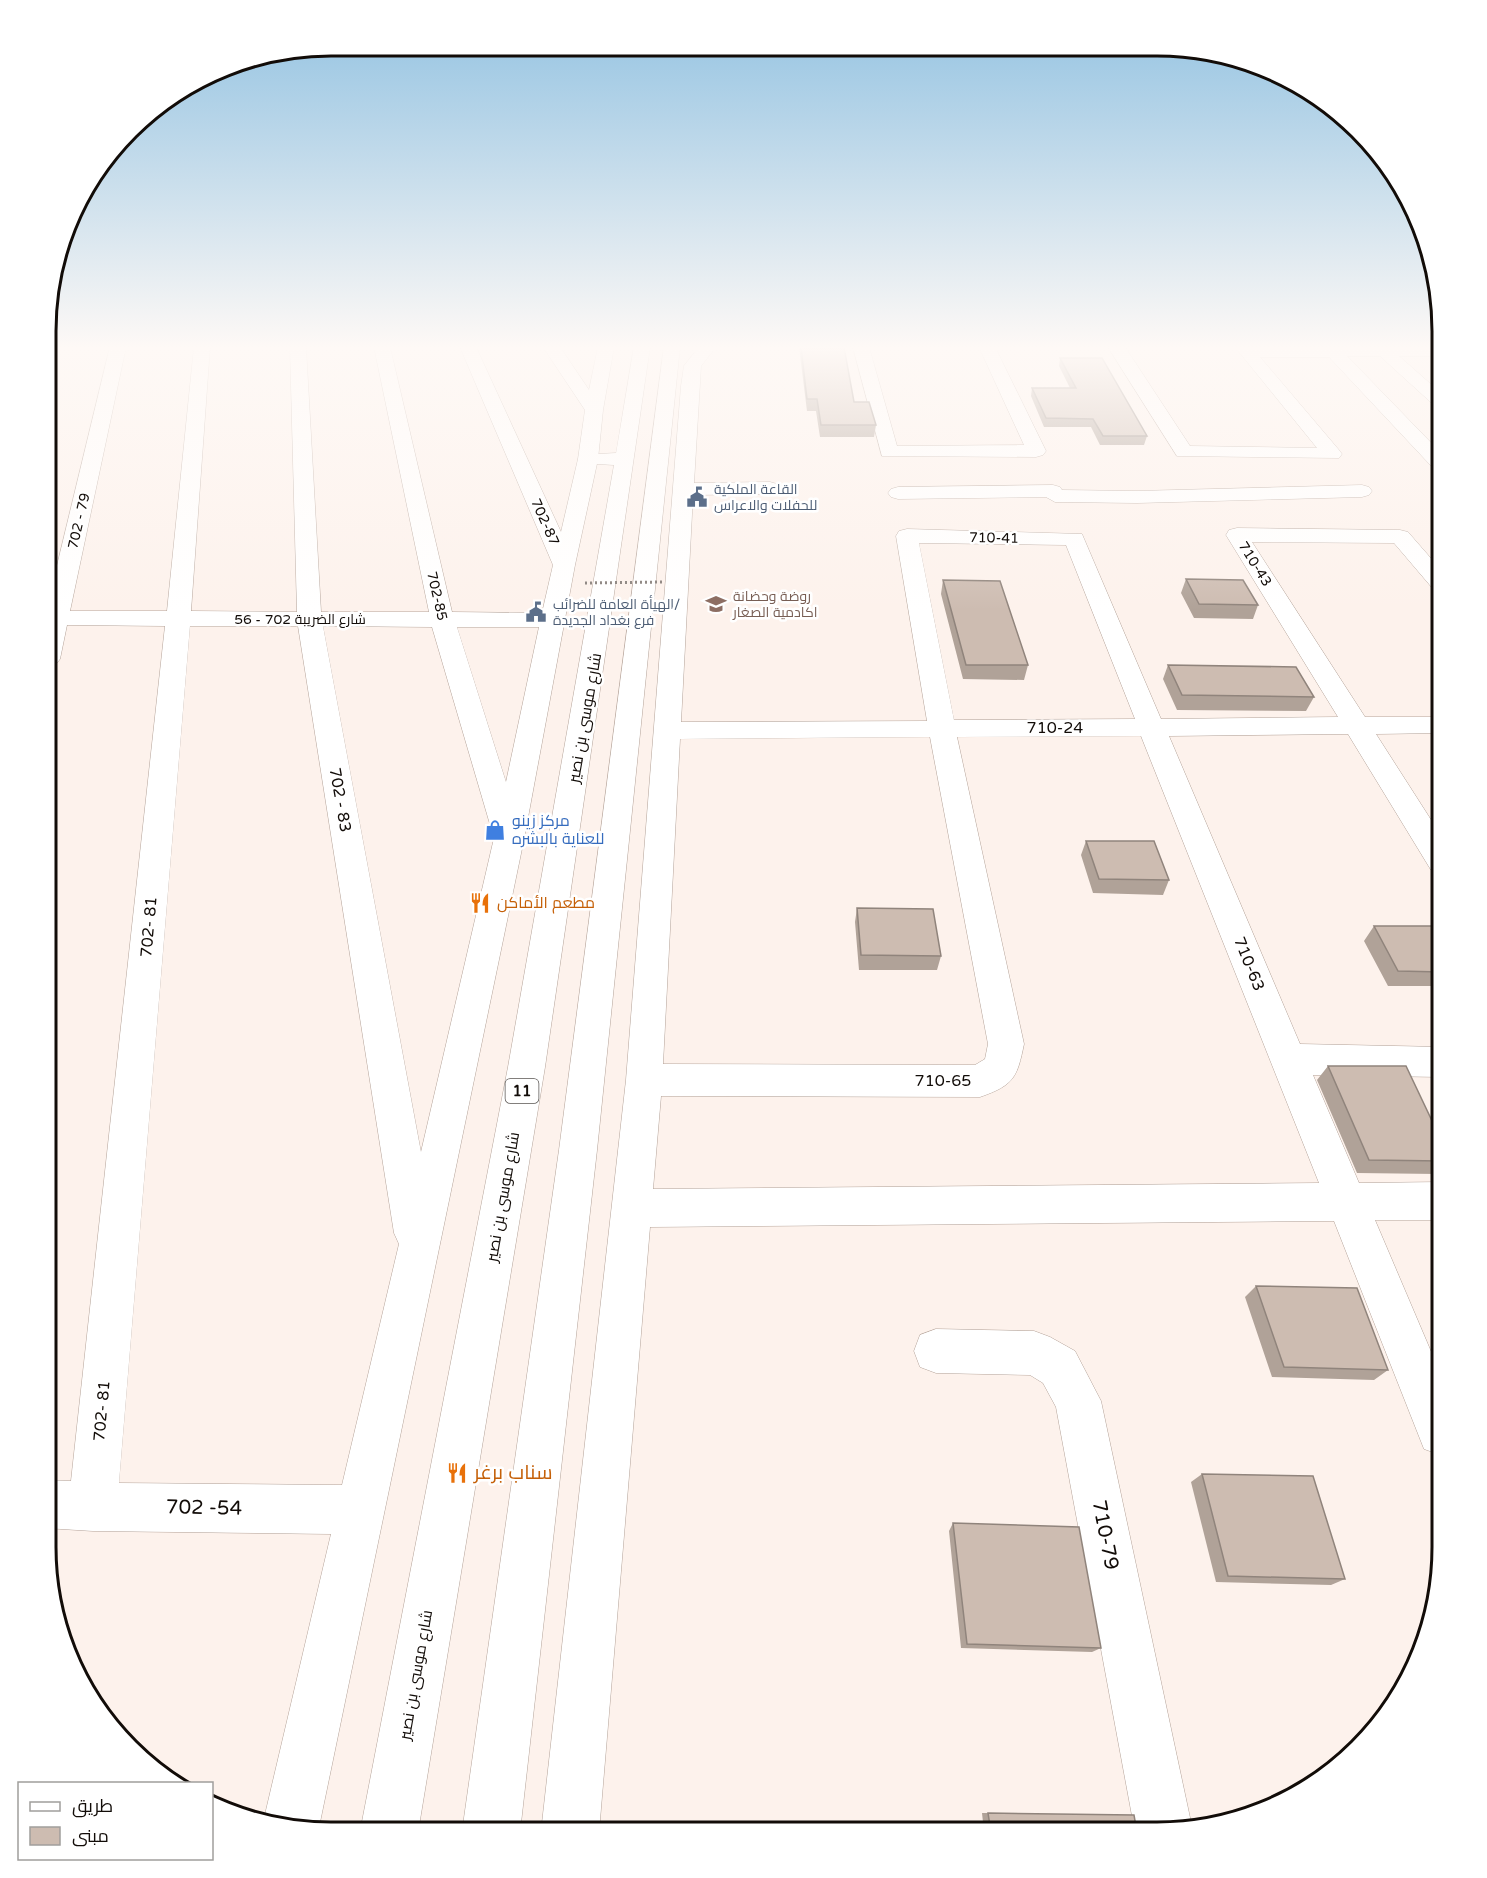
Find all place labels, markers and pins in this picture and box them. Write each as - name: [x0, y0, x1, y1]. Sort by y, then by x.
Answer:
- place label: القاعة الملكية للحفلات والاعراس: [714, 481, 817, 514]
- public building icon: القاعة الملكية للحفلات والاعراس: [685, 485, 709, 509]
- place label: روضة وحضانة اكادمية الصغار: [732, 588, 818, 621]
- school or university icon: روضة وحضانة اكادمية الصغار: [704, 592, 728, 616]
- place label: الهيأة العامة للضرائب/ فرع بغداد الجديدة: [553, 595, 680, 629]
- public building icon: الهيأة العامة للضرائب/ فرع بغداد الجديدة: [524, 600, 548, 624]
- place label: مركز زينو للعناية بالبشره: [512, 811, 604, 849]
- shop icon: مركز زينو للعناية بالبشره: [483, 818, 507, 842]
- restaurant icon: مطعم الأماكن: [468, 891, 492, 915]
- place label: مطعم الأماكن: [497, 893, 595, 914]
- restaurant icon: سناب برغر: [445, 1461, 469, 1485]
- place label: سناب برغر: [473, 1461, 553, 1485]

